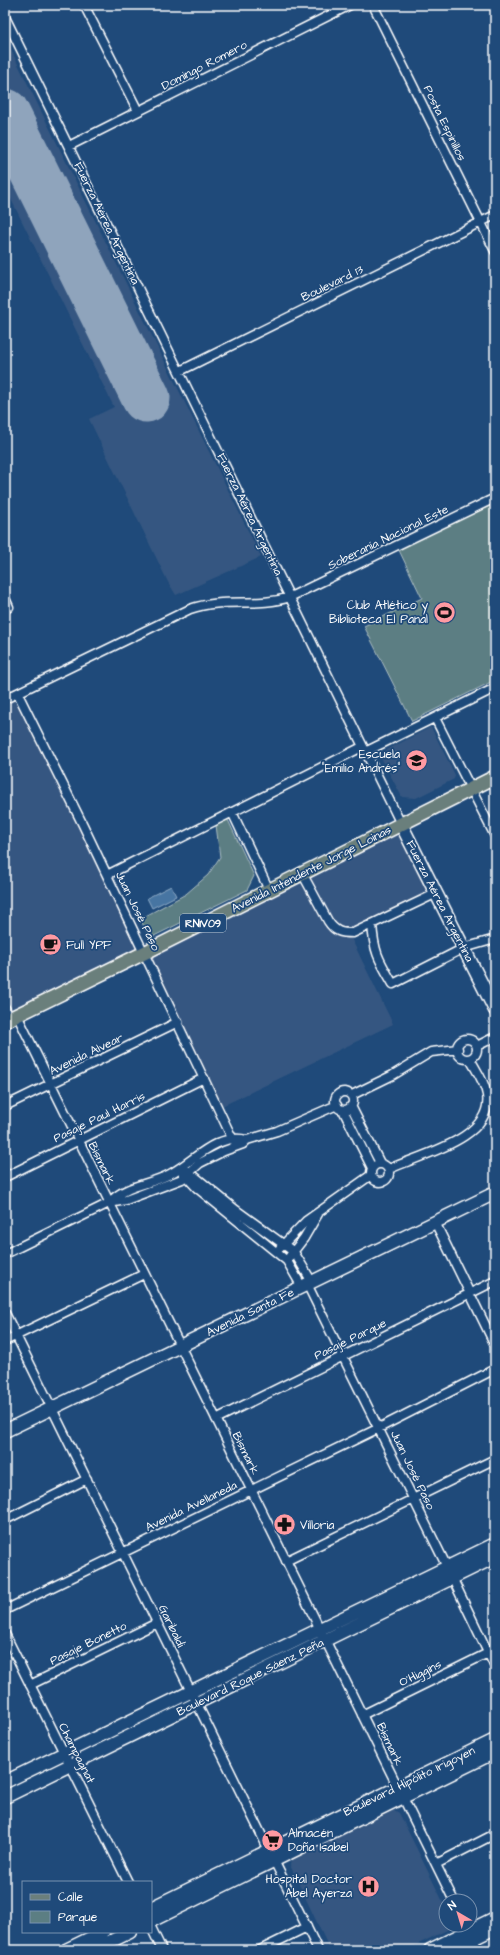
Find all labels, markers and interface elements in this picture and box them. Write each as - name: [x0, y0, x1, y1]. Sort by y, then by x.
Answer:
- street label: Domingo Romero: [159, 36, 251, 95]
- street label: Posta Espinillos: [419, 83, 470, 164]
- street label: Fuerza Aérea Argentina: [69, 159, 144, 288]
- street label: Boulevard 13: [298, 261, 366, 306]
- street label: Fuerza Aérea Argentina: [212, 450, 287, 579]
- street label: Soberanía Nacional Este: [325, 501, 452, 574]
- place label: Club Atlético y Biblioteca El Panal: [329, 597, 428, 628]
- sports icon: Club Atlético y Biblioteca El Panal: [431, 599, 457, 625]
- place label: Escuela "Emilio Andrés": [322, 746, 400, 777]
- school or university icon: Escuela "Emilio Andrés": [403, 748, 429, 774]
- street label: Avenida Intendente Jorge Loinas: [228, 822, 395, 918]
- street label: Fuerza Aérea Argentina: [401, 838, 478, 965]
- street label: Juan José Paso: [111, 869, 164, 954]
- road number: RN1V09: [180, 914, 226, 932]
- cafe icon: Full YPF: [38, 932, 64, 958]
- place label: Full YPF: [66, 937, 112, 954]
- street label: Avenida Alvear: [46, 1029, 126, 1080]
- street label: Pasaje Paul Harris: [50, 1088, 148, 1147]
- street label: Bismark: [84, 1139, 120, 1188]
- street label: Avenida Santa Fe: [203, 1284, 297, 1341]
- street label: Pasaje Parque: [311, 1314, 390, 1364]
- street label: Juan José Paso: [386, 1428, 439, 1513]
- street label: Bismark: [228, 1429, 264, 1478]
- street label: Avenida Avellaneda: [142, 1477, 240, 1536]
- pharmacy icon: Villoria: [272, 1512, 298, 1538]
- place label: Villoria: [300, 1517, 334, 1534]
- street label: Garibaldi: [154, 1602, 189, 1651]
- street label: Pasaje Bonetto: [47, 1617, 130, 1669]
- street label: Boulevard Roque Sáenz Peña: [174, 1634, 327, 1721]
- street label: O'Higgins: [396, 1656, 445, 1692]
- street label: Champagnat: [53, 1720, 99, 1787]
- street label: Bismark: [372, 1720, 407, 1769]
- street label: Boulevard Hipólito Irigoyen: [341, 1742, 478, 1822]
- place label: Almacén Doña Isabel: [288, 1825, 349, 1856]
- supermarket icon: Almacén Doña Isabel: [260, 1827, 286, 1853]
- place label: Hospital Doctor Abel Ayerza: [265, 1871, 352, 1903]
- hospital icon: Hospital Doctor Abel Ayerza: [355, 1873, 381, 1899]
- legend: [22, 1881, 152, 1933]
- text: Calle: [58, 1889, 83, 1906]
- north arrow: [438, 1893, 478, 1933]
- text: N: [445, 1897, 460, 1914]
- text: Parque: [58, 1909, 98, 1926]

